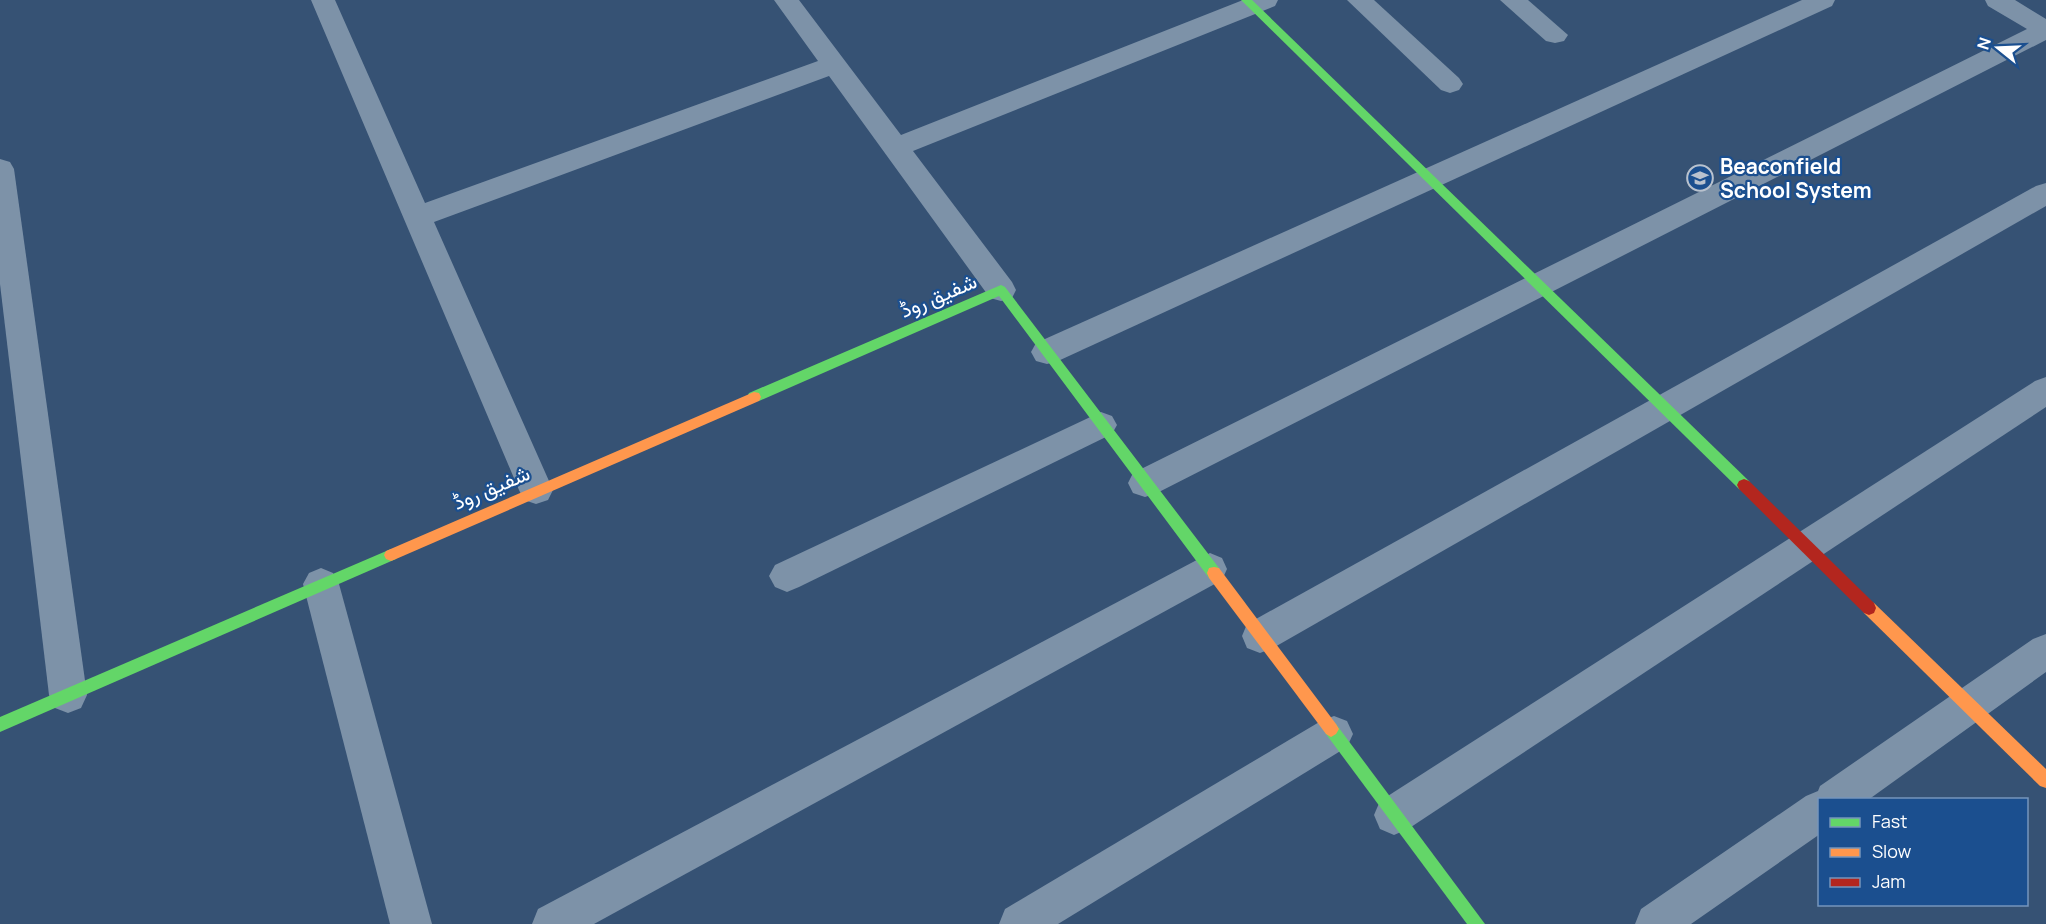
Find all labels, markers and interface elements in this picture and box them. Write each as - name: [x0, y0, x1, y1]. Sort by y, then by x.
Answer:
- north arrow: [1968, 18, 2028, 78]
- text: N: [1971, 34, 1996, 52]
- place label: Beaconfield School System: [1720, 152, 1872, 204]
- school or university icon: Beaconfield School System: [1685, 163, 1715, 193]
- street label: شفیق روڈ: [895, 266, 981, 324]
- street label: شفیق روڈ: [448, 458, 534, 516]
- legend: [1818, 798, 2028, 906]
- text: Fast: [1872, 809, 1907, 833]
- text: Slow: [1872, 839, 1912, 863]
- text: Jam: [1872, 869, 1906, 893]

